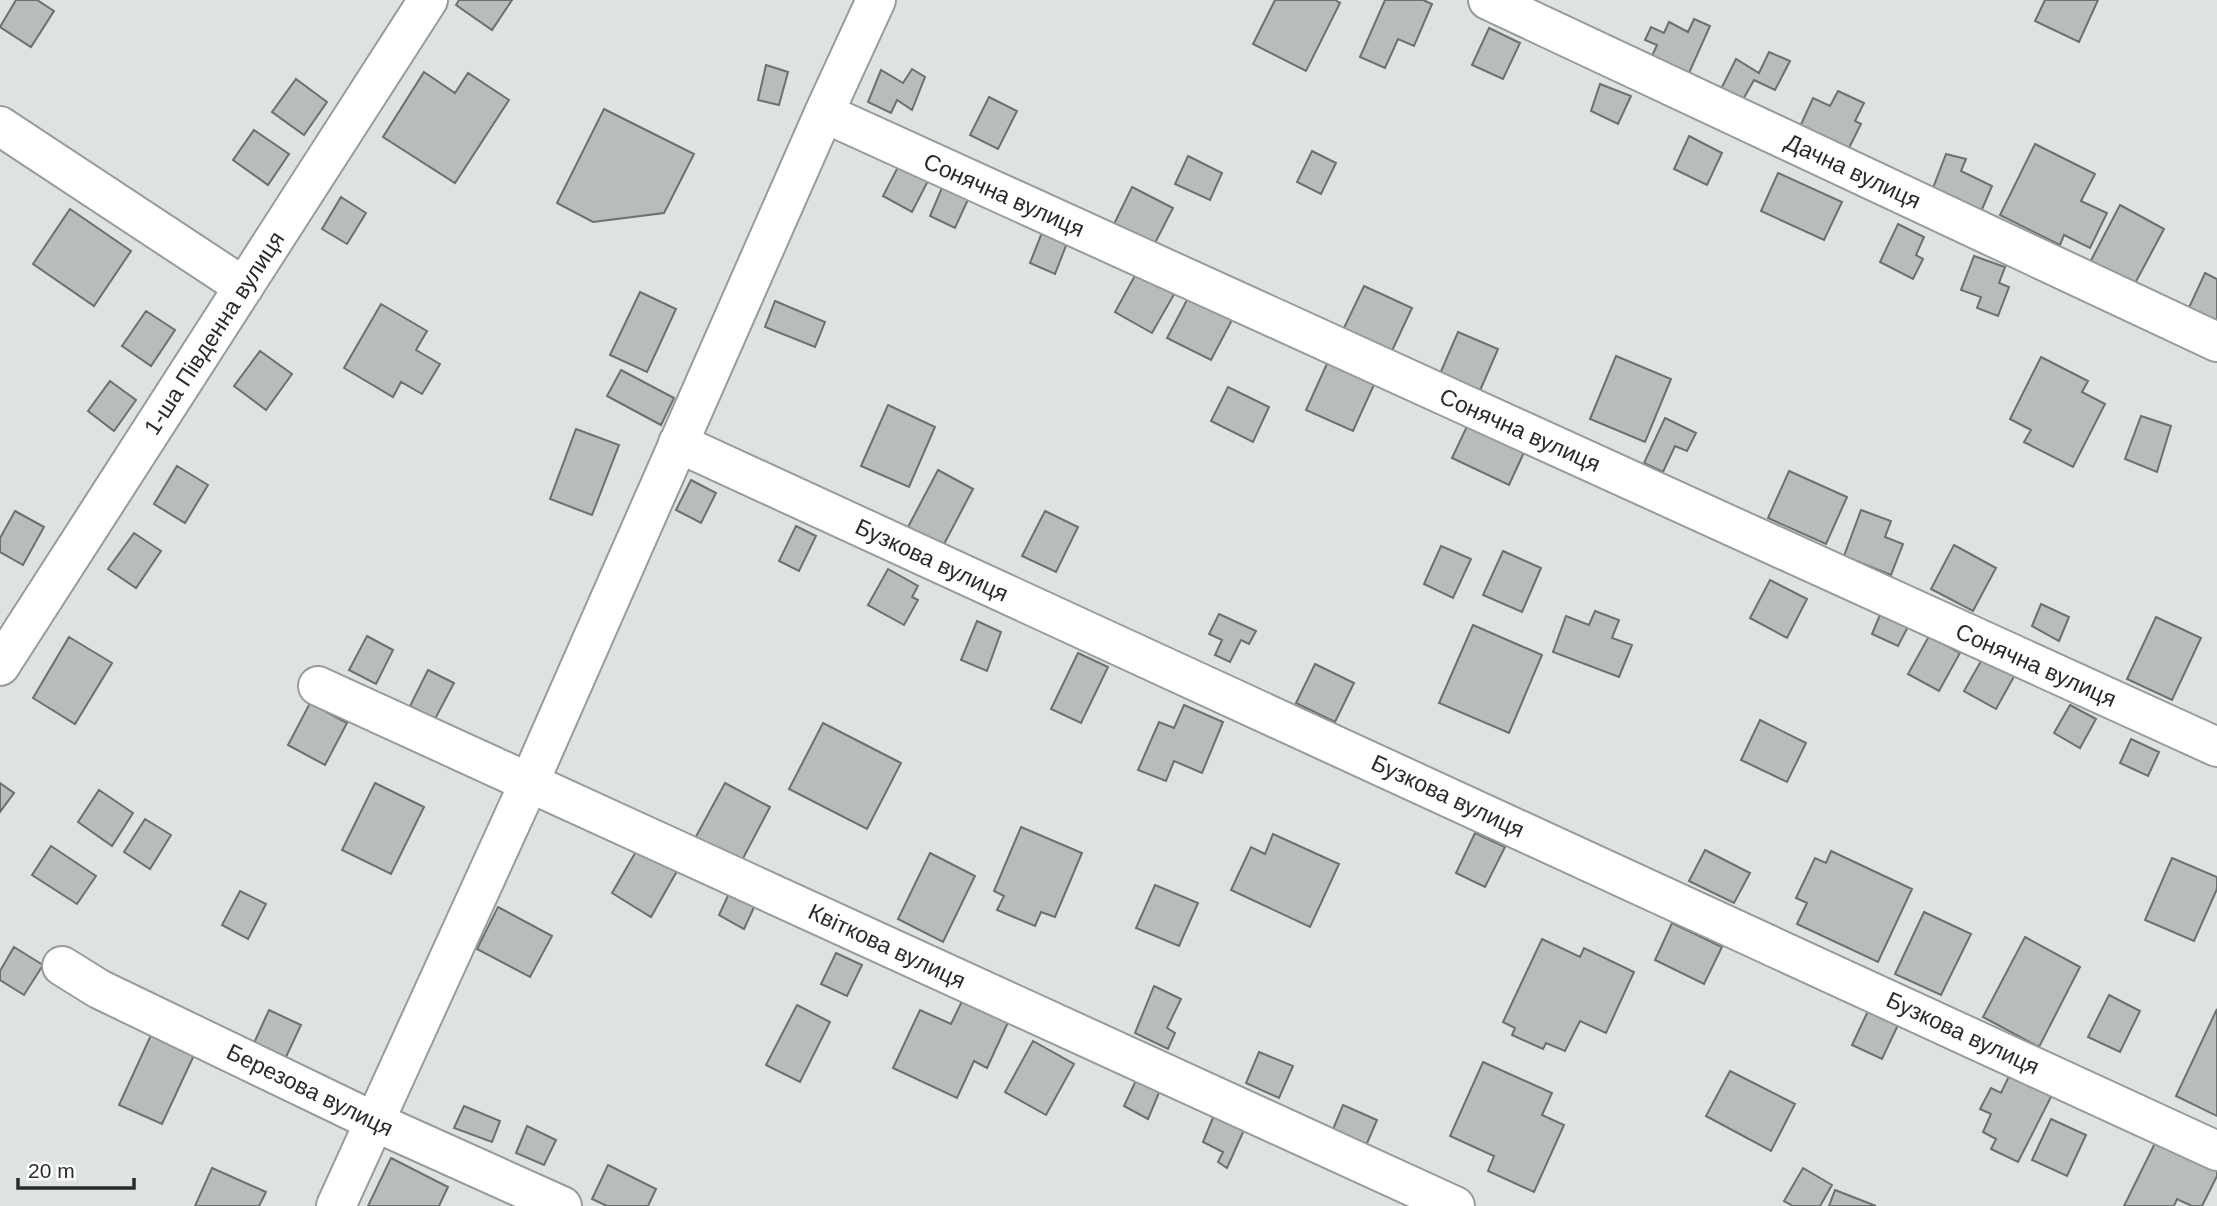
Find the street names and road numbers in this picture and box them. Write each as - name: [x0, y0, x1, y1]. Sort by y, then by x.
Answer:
- street label: Дачна вулиця: [1781, 128, 1925, 214]
- street label: Сонячна вулиця: [920, 148, 1088, 242]
- street label: 1-ша Південна вулиця: [139, 226, 289, 440]
- street label: Сонячна вулиця: [1436, 383, 1604, 477]
- street label: Бузкова вулиця: [852, 513, 1012, 607]
- street label: Сонячна вулиця: [1952, 618, 2120, 712]
- street label: Бузкова вулиця: [1368, 749, 1528, 843]
- street label: Квіткова вулиця: [804, 898, 970, 994]
- street label: Бузкова вулиця: [1883, 986, 2043, 1080]
- street label: Березова вулиця: [223, 1038, 397, 1142]

